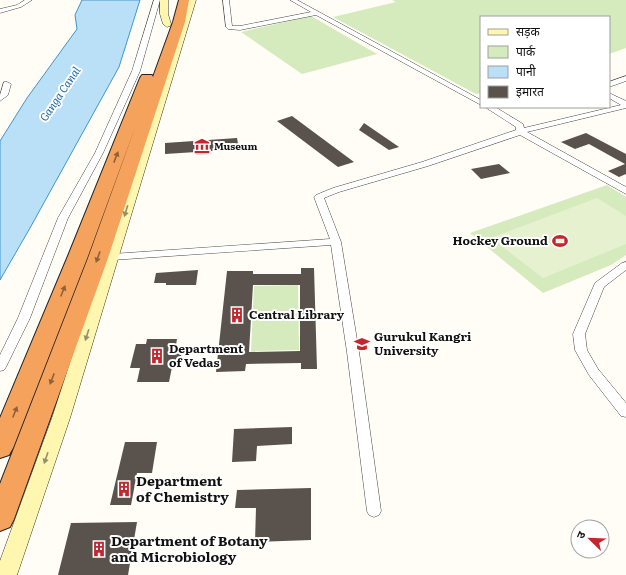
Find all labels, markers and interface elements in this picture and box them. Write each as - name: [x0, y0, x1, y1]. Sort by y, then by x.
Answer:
- legend: [480, 16, 610, 108]
- text: सड़क: [516, 22, 541, 40]
- text: पार्क: [516, 42, 536, 60]
- water label: Ganga Canal: [35, 62, 84, 124]
- text: पानी: [516, 62, 537, 80]
- text: इमारत: [516, 82, 545, 100]
- museum icon: Museum: [193, 137, 211, 155]
- place label: Museum: [214, 138, 258, 153]
- one-way arrow: [113, 151, 119, 163]
- one-way arrow: [123, 205, 129, 217]
- place label: Hockey Ground: [453, 231, 548, 249]
- sports icon: Hockey Ground: [551, 232, 569, 250]
- one-way arrow: [94, 251, 100, 263]
- one-way arrow: [61, 285, 67, 297]
- place label: Central Library: [249, 305, 345, 323]
- building icon: Central Library: [228, 306, 246, 324]
- place label: Gurukul Kangri University: [374, 327, 472, 359]
- one-way arrow: [84, 329, 90, 341]
- school or university icon: Gurukul Kangri University: [353, 335, 371, 353]
- place label: Department of Vedas: [169, 339, 244, 371]
- building icon: Department of Vedas: [148, 347, 166, 365]
- one-way arrow: [49, 373, 55, 385]
- one-way arrow: [12, 405, 18, 417]
- one-way arrow: [43, 453, 49, 465]
- place label: Department of Chemistry: [136, 470, 229, 506]
- building icon: Department of Chemistry: [115, 480, 133, 498]
- north arrow: [570, 519, 610, 559]
- text: उ: [571, 528, 589, 541]
- place label: Department of Botany and Microbiology: [111, 530, 268, 566]
- building icon: Department of Botany and Microbiology: [90, 540, 108, 558]

